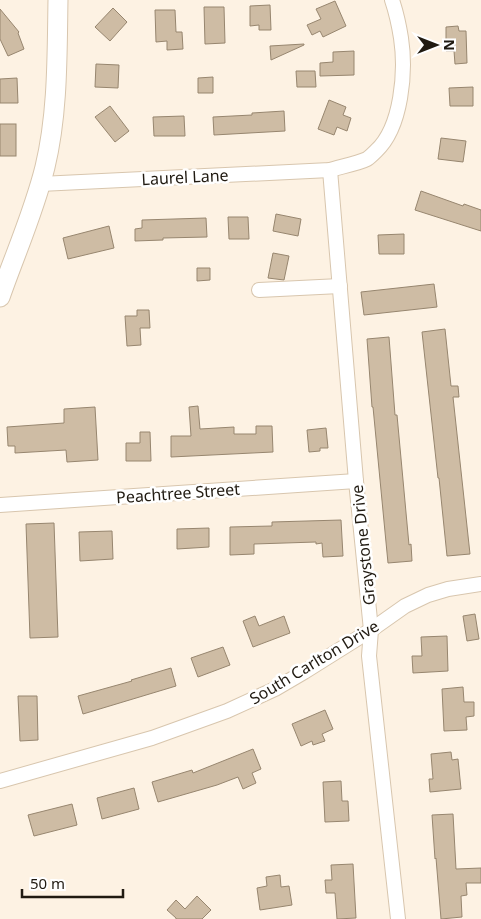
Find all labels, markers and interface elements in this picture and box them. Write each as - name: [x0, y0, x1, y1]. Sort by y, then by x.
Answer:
- north arrow: [411, 20, 461, 70]
- text: N: [440, 39, 459, 51]
- street label: Laurel Lane: [141, 164, 229, 190]
- street label: Peachtree Street: [115, 478, 241, 508]
- street label: Graystone Drive: [346, 484, 380, 606]
- street label: South Carlton Drive: [245, 615, 383, 709]
- scale bar: [22, 866, 124, 898]
- text: 50 m: [30, 873, 65, 893]

